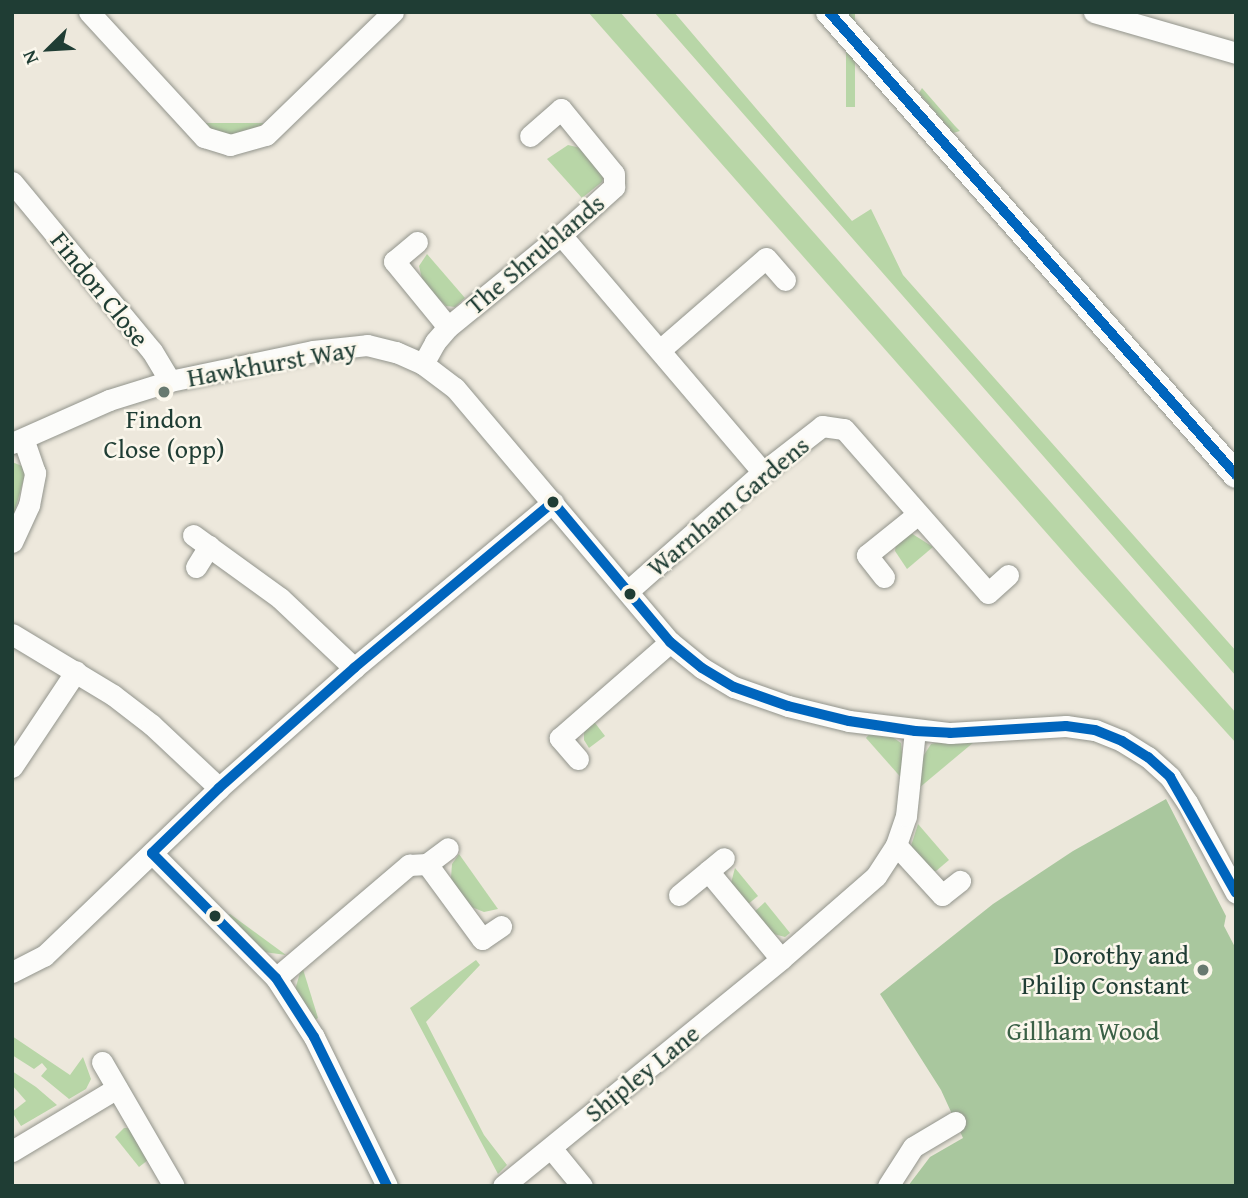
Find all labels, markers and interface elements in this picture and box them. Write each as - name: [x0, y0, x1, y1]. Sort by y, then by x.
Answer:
- north arrow: [14, 14, 84, 84]
- text: N: [14, 46, 45, 69]
- street label: The Shrublands: [459, 187, 611, 321]
- street label: Findon Close: [44, 225, 156, 353]
- street label: Hawkhurst Way: [185, 333, 359, 393]
- marker: Findon Close (opp): [156, 384, 172, 400]
- place label: Findon Close (opp): [104, 403, 224, 464]
- street label: Warnham Gardens: [641, 429, 815, 583]
- unlabelled marker: [546, 495, 560, 509]
- unlabelled marker: [623, 587, 637, 601]
- unlabelled marker: [208, 909, 222, 923]
- place label: Dorothy and Philip Constant: [1021, 939, 1189, 1000]
- marker: Dorothy and Philip Constant: [1195, 962, 1211, 978]
- park label: Gillham Wood: [1007, 1015, 1159, 1047]
- street label: Shipley Lane: [578, 1017, 706, 1129]

